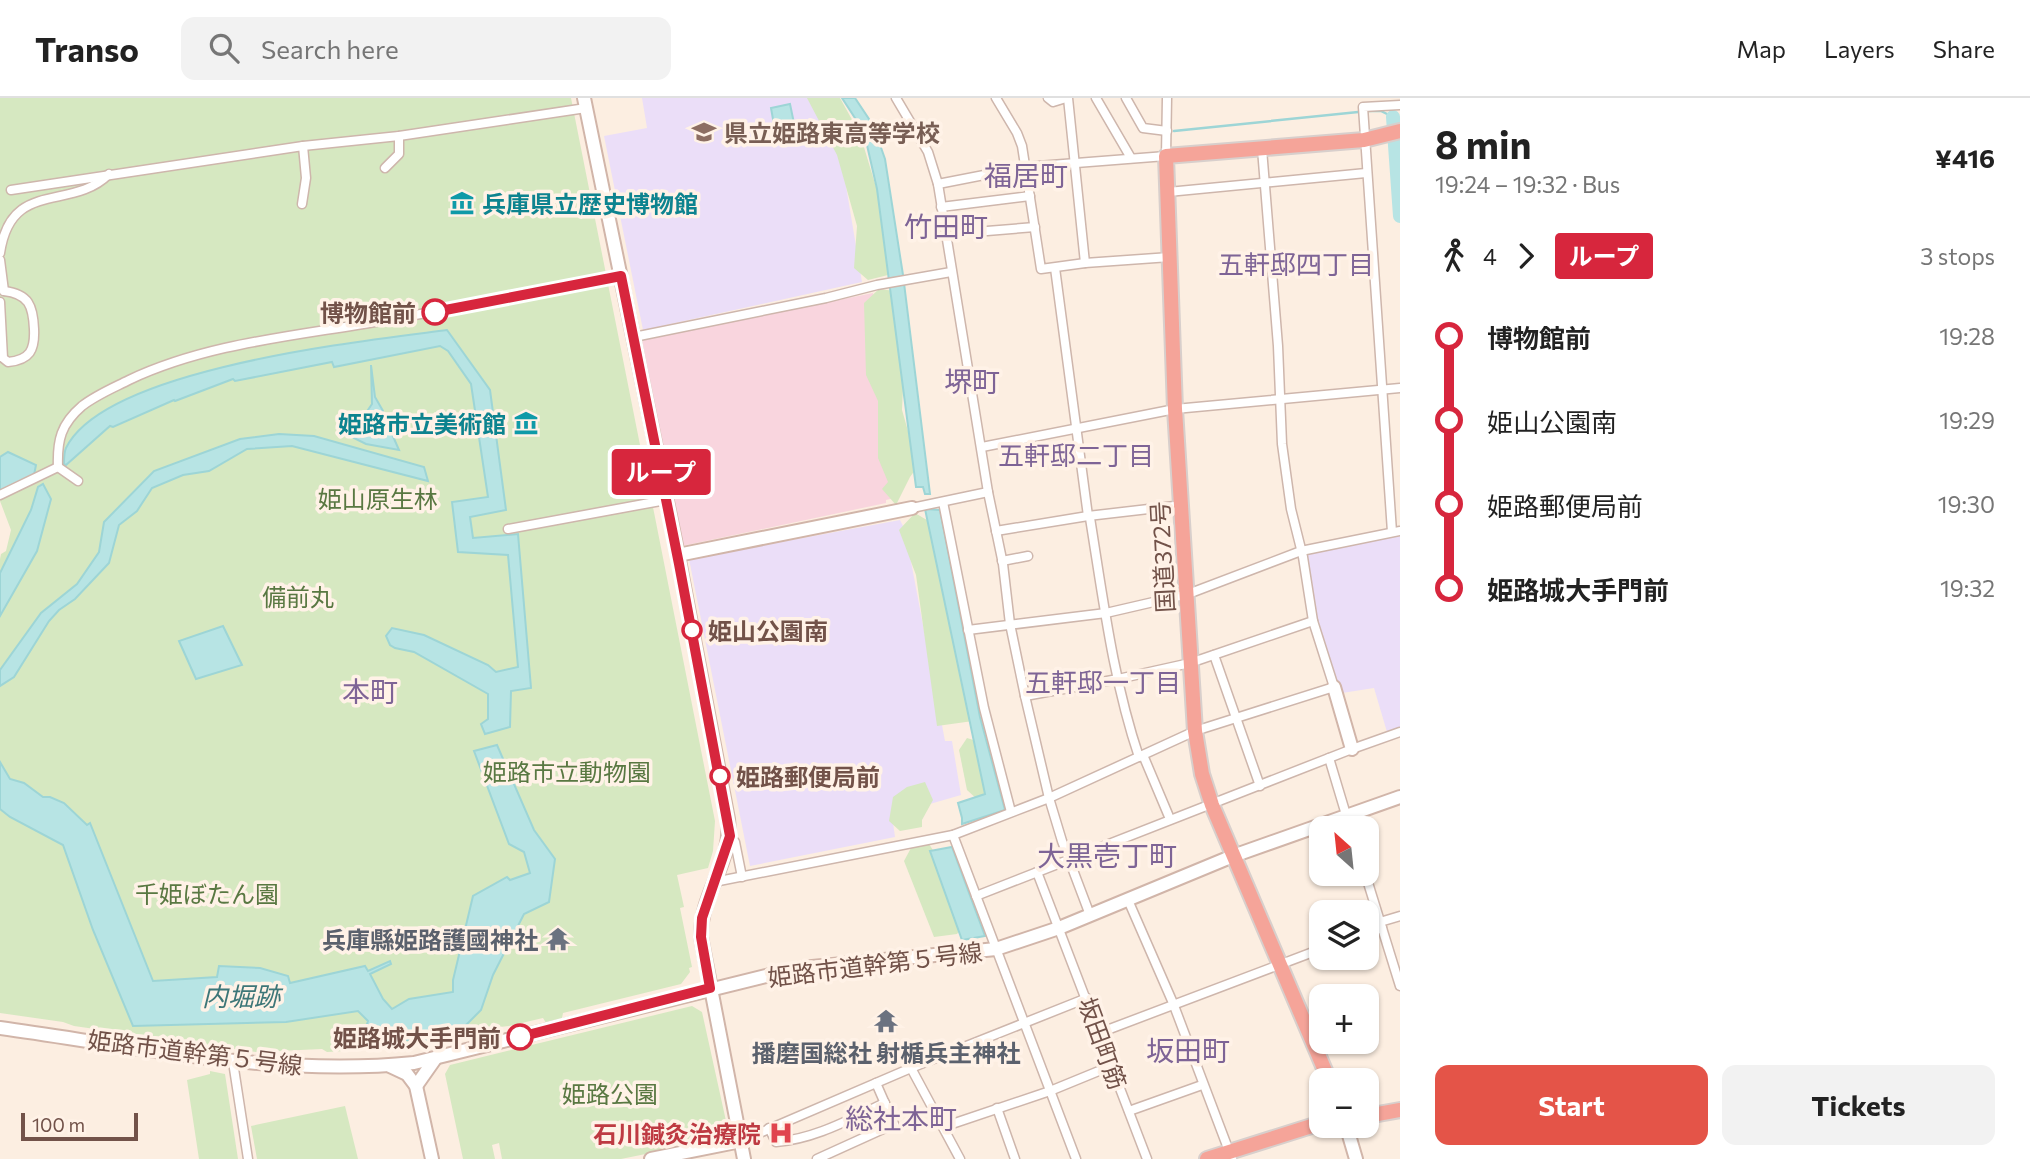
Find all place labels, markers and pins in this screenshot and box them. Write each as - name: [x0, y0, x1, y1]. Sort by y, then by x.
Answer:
- school or university icon: 県立姫路東高等学校: [690, 118, 718, 146]
- place label: 県立姫路東高等学校: [724, 118, 940, 147]
- museum icon: 兵庫県立歴史博物館: [448, 189, 476, 217]
- place label: 兵庫県立歴史博物館: [482, 189, 698, 218]
- place label: 博物館前: [320, 298, 416, 327]
- marker: 博物館前: [422, 299, 448, 325]
- place label: 姫路市立美術館: [338, 409, 506, 438]
- museum icon: 姫路市立美術館: [512, 409, 540, 437]
- place label: 姫山公園南: [708, 616, 828, 645]
- marker: 姫山公園南: [682, 620, 702, 640]
- place label: 姫路郵便局前: [736, 762, 880, 791]
- marker: 姫路郵便局前: [710, 766, 730, 786]
- place label: 兵庫縣姫路護國神社: [322, 925, 538, 954]
- temple icon: 兵庫縣姫路護國神社: [544, 925, 572, 953]
- temple icon: 播磨国総社 射楯兵主神社: [872, 1007, 900, 1035]
- place label: 姫路城大手門前: [333, 1023, 501, 1052]
- marker: 姫路城大手門前: [507, 1024, 533, 1050]
- place label: 播磨国総社 射楯兵主神社: [752, 1038, 1020, 1067]
- place label: 石川鍼灸治療院: [593, 1119, 761, 1148]
- hospital icon: 石川鍼灸治療院: [767, 1119, 795, 1147]

